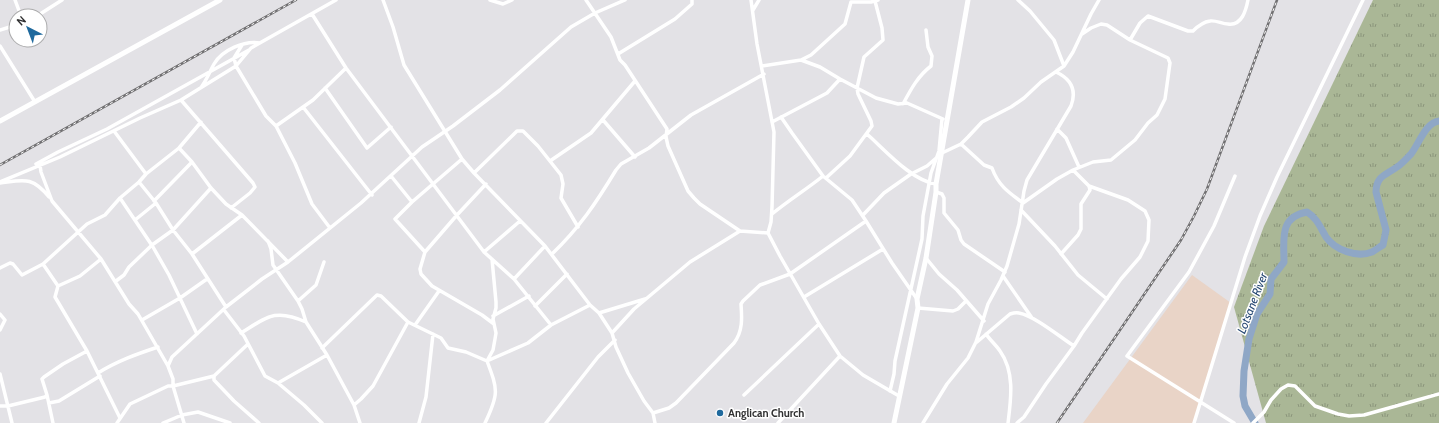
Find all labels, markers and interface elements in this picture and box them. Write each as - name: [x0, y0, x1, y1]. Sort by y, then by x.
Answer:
- north arrow: [8, 8, 48, 48]
- text: N: [14, 13, 29, 28]
- water label: Lotsane River: [1234, 269, 1271, 336]
- place label: Anglican Church: [728, 406, 804, 420]
- marker: Anglican Church: [715, 408, 725, 418]

